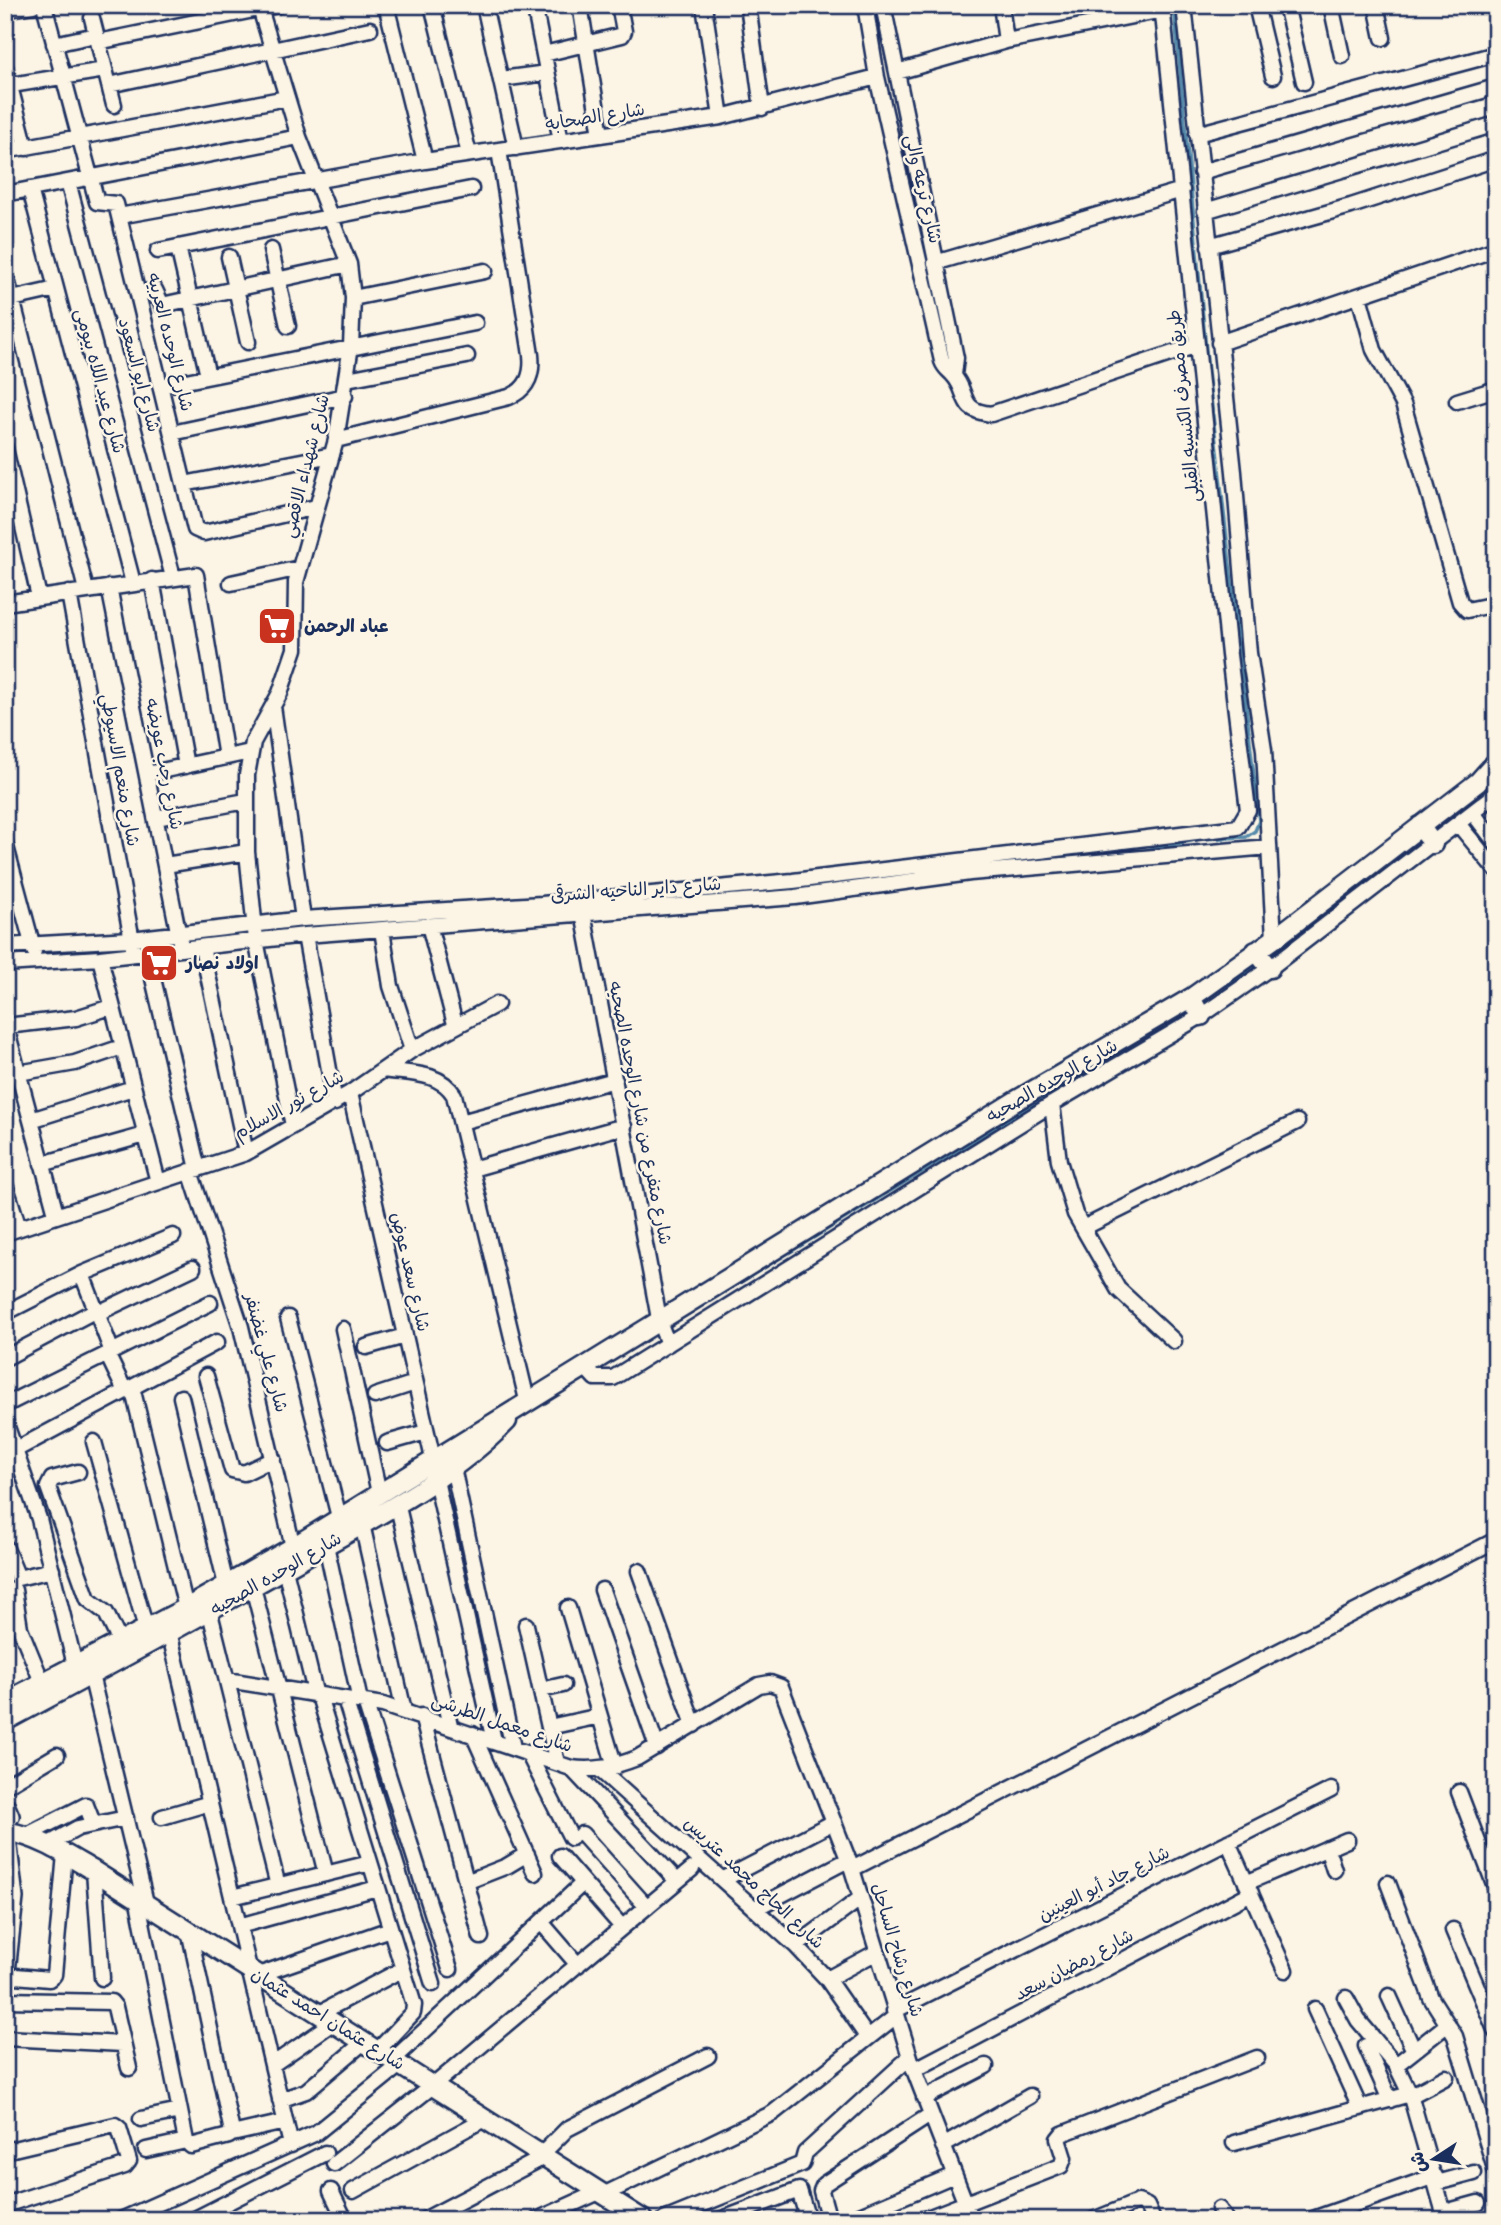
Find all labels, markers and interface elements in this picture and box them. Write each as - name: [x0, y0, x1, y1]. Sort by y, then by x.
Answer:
- street label: شارع الصحابه: [544, 99, 646, 136]
- street label: شارع ترعه والى: [899, 133, 946, 246]
- street label: شارع الوحده العربيه: [142, 271, 197, 414]
- street label: شارع عبد اللاه بيومى: [70, 306, 129, 456]
- street label: طريق مصرف الكنسيه القبلى: [1163, 308, 1205, 504]
- street label: شارع ابو السعود: [113, 316, 164, 435]
- street label: شارع شهداء الاقصي: [278, 392, 339, 541]
- supermarket icon: عباد الرحمن: [256, 605, 298, 647]
- place label: عباد الرحمن: [304, 616, 389, 637]
- street label: شارع منعم الاسيوطي: [91, 692, 144, 849]
- street label: شارع رجب عويضه: [140, 696, 187, 832]
- street label: شارع داير الناحيه الشرقى: [550, 872, 722, 907]
- supermarket icon: اولاد نصار: [138, 942, 180, 984]
- place label: اولاد نصار: [184, 953, 259, 974]
- street label: شارع متفرع من شارع الوحده الصحيه: [603, 979, 676, 1247]
- street label: شارع الوحده الصحيه: [983, 1035, 1122, 1128]
- street label: شارع نور الاسلام: [230, 1066, 349, 1147]
- street label: شارع سعد عوض: [385, 1210, 434, 1334]
- street label: شارع علي غضنفر: [235, 1289, 292, 1416]
- street label: شارع الوحده الصحيه: [207, 1528, 346, 1621]
- street label: شارع معمل الطرشى: [428, 1689, 575, 1758]
- street label: شارع الحاج محمد عتريس: [679, 1813, 828, 1954]
- street label: شارع جاد أبو العينين: [1035, 1842, 1174, 1927]
- street label: شارع رشاح الساحل: [866, 1881, 927, 2020]
- street label: شارع رمضان سعد: [1011, 1925, 1138, 2006]
- street label: شارع عثمان احمد عثمان: [247, 1963, 409, 2076]
- north arrow: [1400, 2124, 1470, 2194]
- text: ش: [1405, 2150, 1432, 2175]

